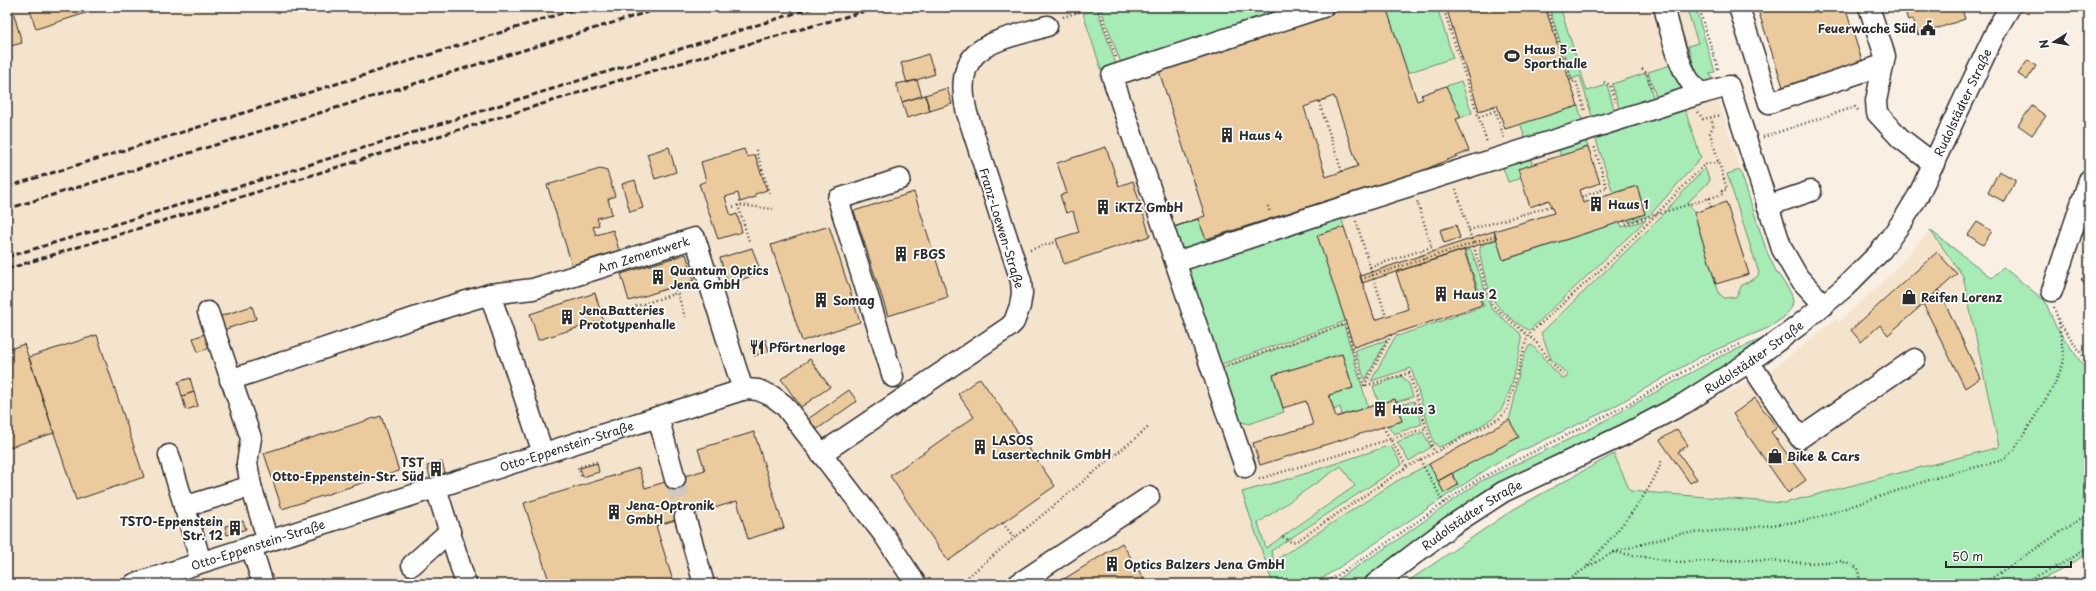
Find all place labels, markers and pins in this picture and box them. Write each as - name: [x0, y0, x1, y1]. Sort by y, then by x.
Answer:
- place label: Feuerwache Süd: [1818, 19, 1917, 37]
- public building icon: Feuerwache Süd: [1919, 19, 1937, 37]
- place label: Haus 5 – Sporthalle: [1524, 40, 1587, 72]
- sports icon: Haus 5 – Sporthalle: [1503, 47, 1521, 65]
- building icon: Haus 4: [1218, 126, 1236, 144]
- place label: Haus 4: [1239, 126, 1283, 144]
- building icon: Haus 1: [1587, 195, 1605, 213]
- place label: Haus 1: [1608, 195, 1648, 213]
- building icon: iKTZ GmbH: [1094, 198, 1112, 216]
- place label: iKTZ GmbH: [1115, 198, 1183, 216]
- building icon: FBGS: [892, 245, 910, 263]
- place label: FBGS: [913, 245, 946, 263]
- place label: Quantum Optics Jena GmbH: [670, 261, 769, 293]
- building icon: Quantum Optics Jena GmbH: [649, 268, 667, 286]
- building icon: Haus 2: [1432, 285, 1450, 303]
- place label: Haus 2: [1453, 285, 1497, 303]
- shop icon: Reifen Lorenz: [1900, 288, 1918, 306]
- place label: Reifen Lorenz: [1921, 288, 2003, 306]
- building icon: Somag: [812, 291, 830, 309]
- place label: Somag: [833, 291, 875, 309]
- place label: JenaBatteries Prototypenhalle: [579, 301, 676, 333]
- building icon: JenaBatteries Prototypenhalle: [558, 308, 576, 326]
- restaurant icon: Pförtnerloge: [748, 338, 766, 356]
- place label: Pförtnerloge: [769, 338, 846, 356]
- building icon: Haus 3: [1371, 400, 1389, 418]
- place label: Haus 3: [1392, 400, 1436, 418]
- place label: LASOS Lasertechnik GmbH: [992, 431, 1111, 463]
- building icon: LASOS Lasertechnik GmbH: [971, 438, 989, 456]
- shop icon: Bike & Cars: [1766, 447, 1784, 465]
- place label: Bike & Cars: [1787, 447, 1860, 465]
- place label: TST Otto-Eppenstein-Str. Süd: [272, 453, 425, 485]
- building icon: TST Otto-Eppenstein-Str. Süd: [427, 460, 445, 478]
- place label: Jena-Optronik GmbH: [626, 496, 715, 528]
- building icon: Jena-Optronik GmbH: [605, 503, 623, 521]
- place label: TSTO-Eppenstein Str. 12: [120, 512, 224, 544]
- building icon: TSTO-Eppenstein Str. 12: [226, 519, 244, 537]
- building icon: Optics Balzers Jena GmbH: [1103, 555, 1121, 573]
- place label: Optics Balzers Jena GmbH: [1124, 555, 1285, 573]

